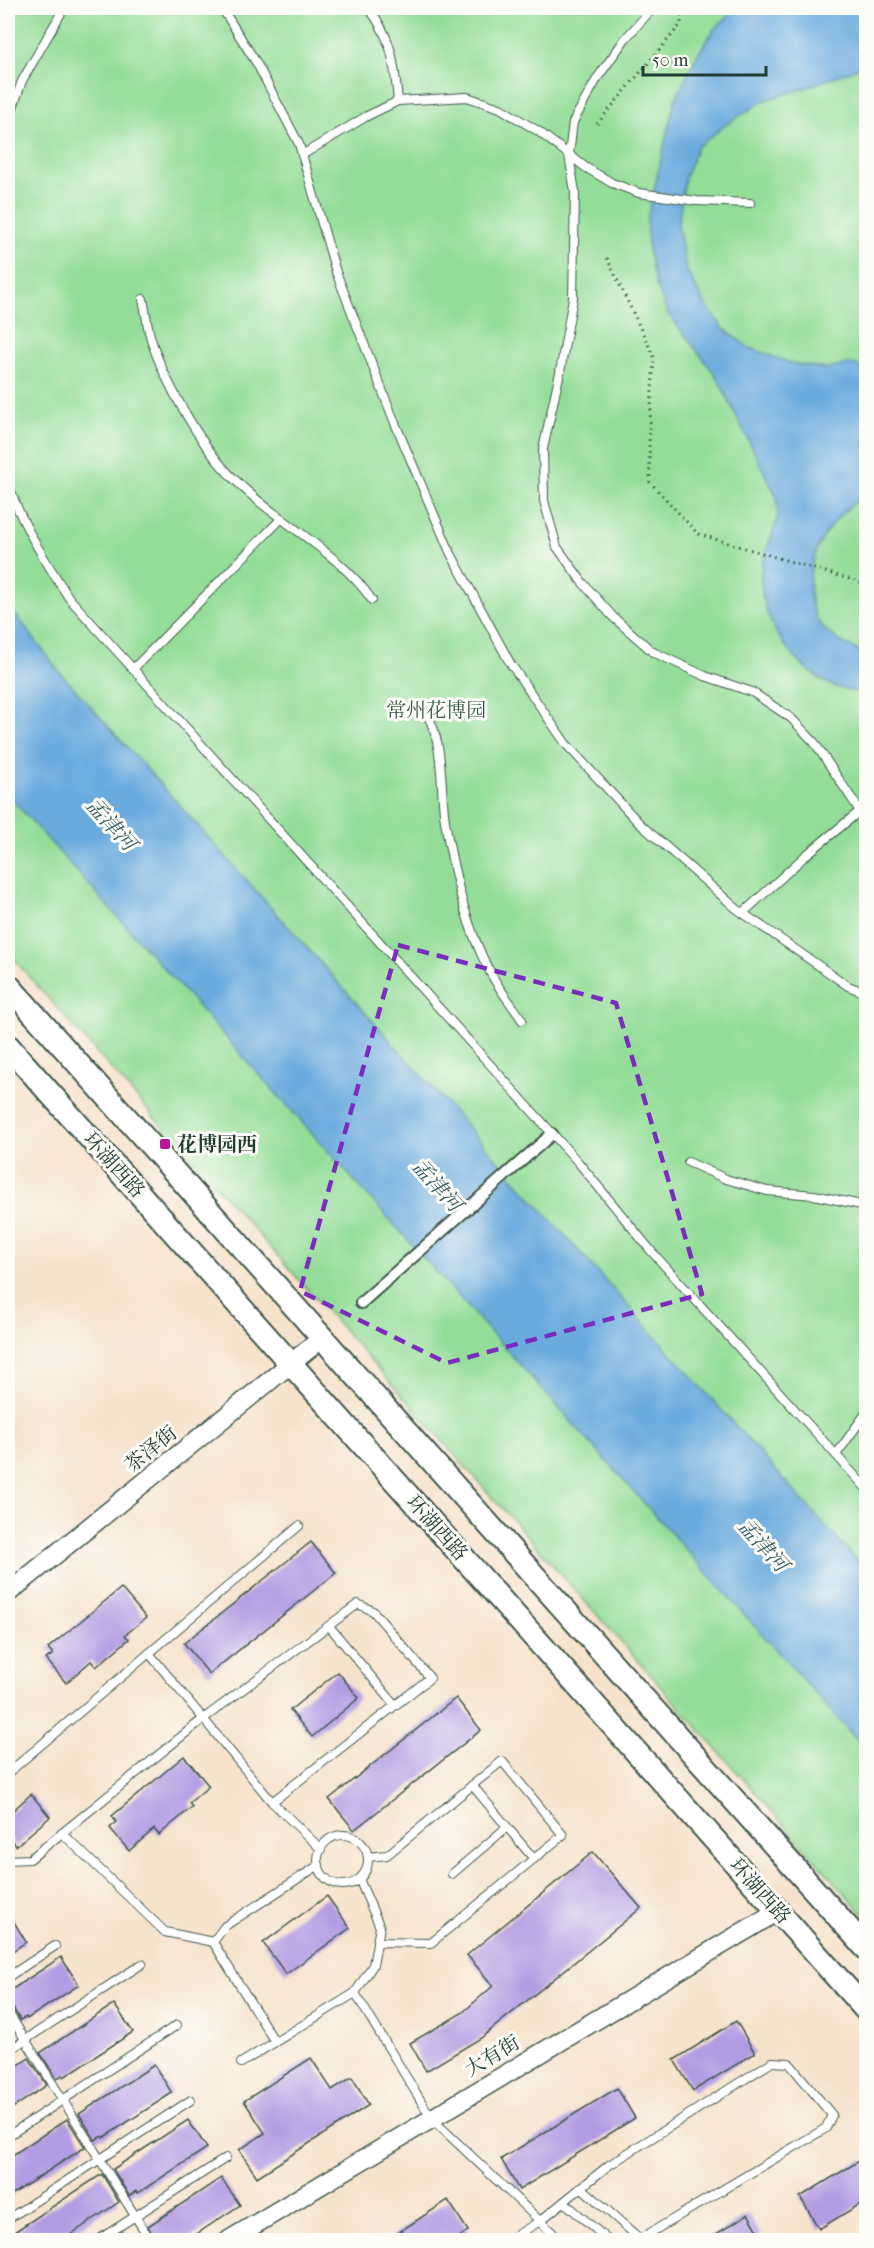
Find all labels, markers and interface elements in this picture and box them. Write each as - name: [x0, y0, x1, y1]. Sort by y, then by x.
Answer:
- scale bar: [643, 39, 766, 77]
- text: 50 m: [652, 50, 689, 71]
- park label: 常州花博园: [386, 699, 486, 722]
- water label: 孟津河: [81, 793, 144, 858]
- street label: 环湖西路: [79, 1128, 149, 1202]
- place label: 花博园西: [177, 1133, 257, 1156]
- marker: 花博园西: [158, 1137, 172, 1151]
- water label: 孟津河: [407, 1154, 470, 1219]
- street label: 茶泽街: [120, 1421, 182, 1477]
- street label: 环湖西路: [402, 1491, 472, 1565]
- water label: 孟津河: [733, 1514, 796, 1579]
- street label: 环湖西路: [725, 1854, 795, 1928]
- street label: 大有街: [460, 2031, 524, 2081]

